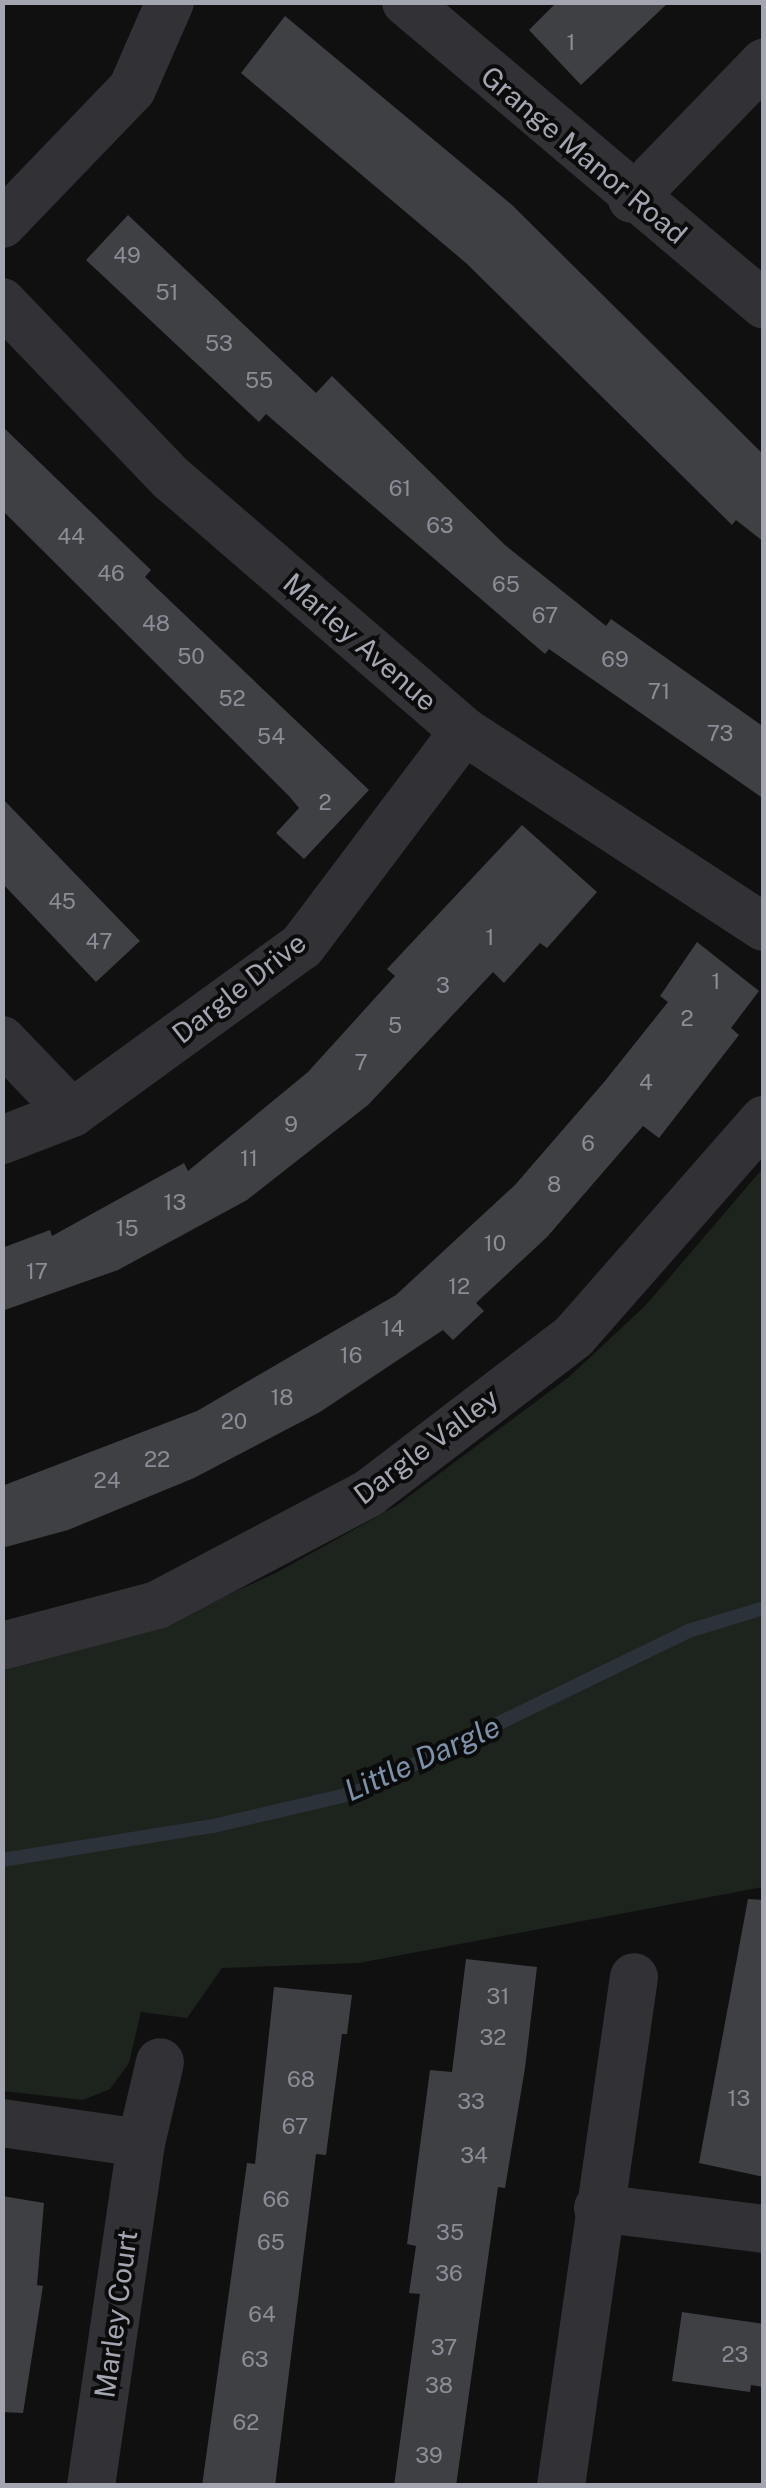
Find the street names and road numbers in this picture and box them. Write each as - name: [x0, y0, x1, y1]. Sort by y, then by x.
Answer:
- street label: Grange Manor Road: [474, 59, 694, 251]
- street label: Marley Avenue: [276, 566, 444, 718]
- street label: Dargle Drive: [166, 925, 312, 1051]
- street label: Dargle Valley: [347, 1381, 505, 1511]
- street label: Marley Court: [88, 2228, 144, 2400]

